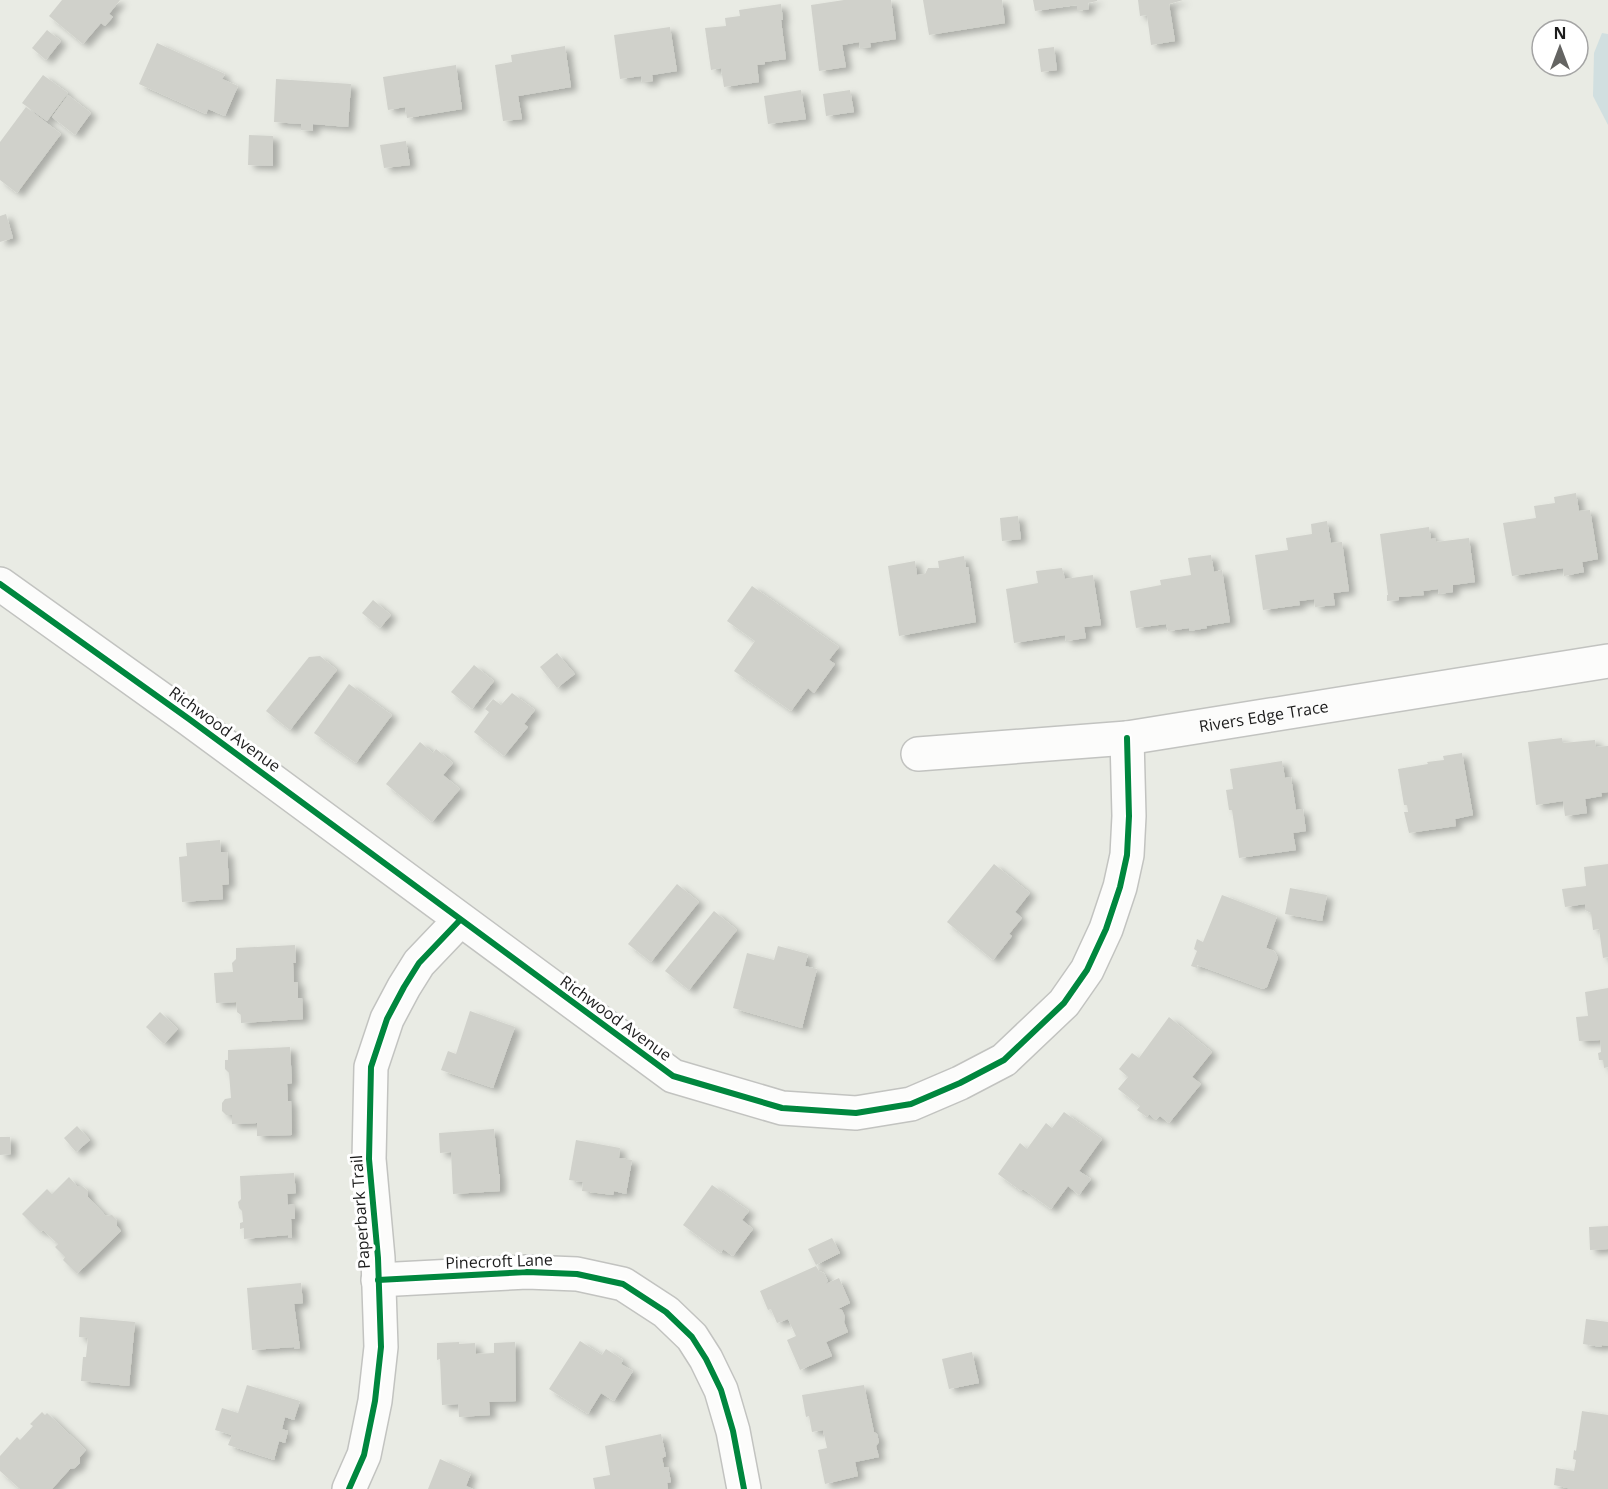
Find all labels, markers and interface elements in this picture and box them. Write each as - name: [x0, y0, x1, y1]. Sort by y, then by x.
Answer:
- north arrow: [1530, 18, 1590, 78]
- text: N: [1553, 22, 1567, 44]
- street label: Richwood Avenue: [165, 681, 285, 777]
- street label: Rivers Edge Trace: [1197, 695, 1330, 737]
- street label: Richwood Avenue: [556, 970, 676, 1066]
- street label: Paperbark Trail: [345, 1154, 375, 1270]
- street label: Pinecroft Lane: [445, 1248, 553, 1274]

